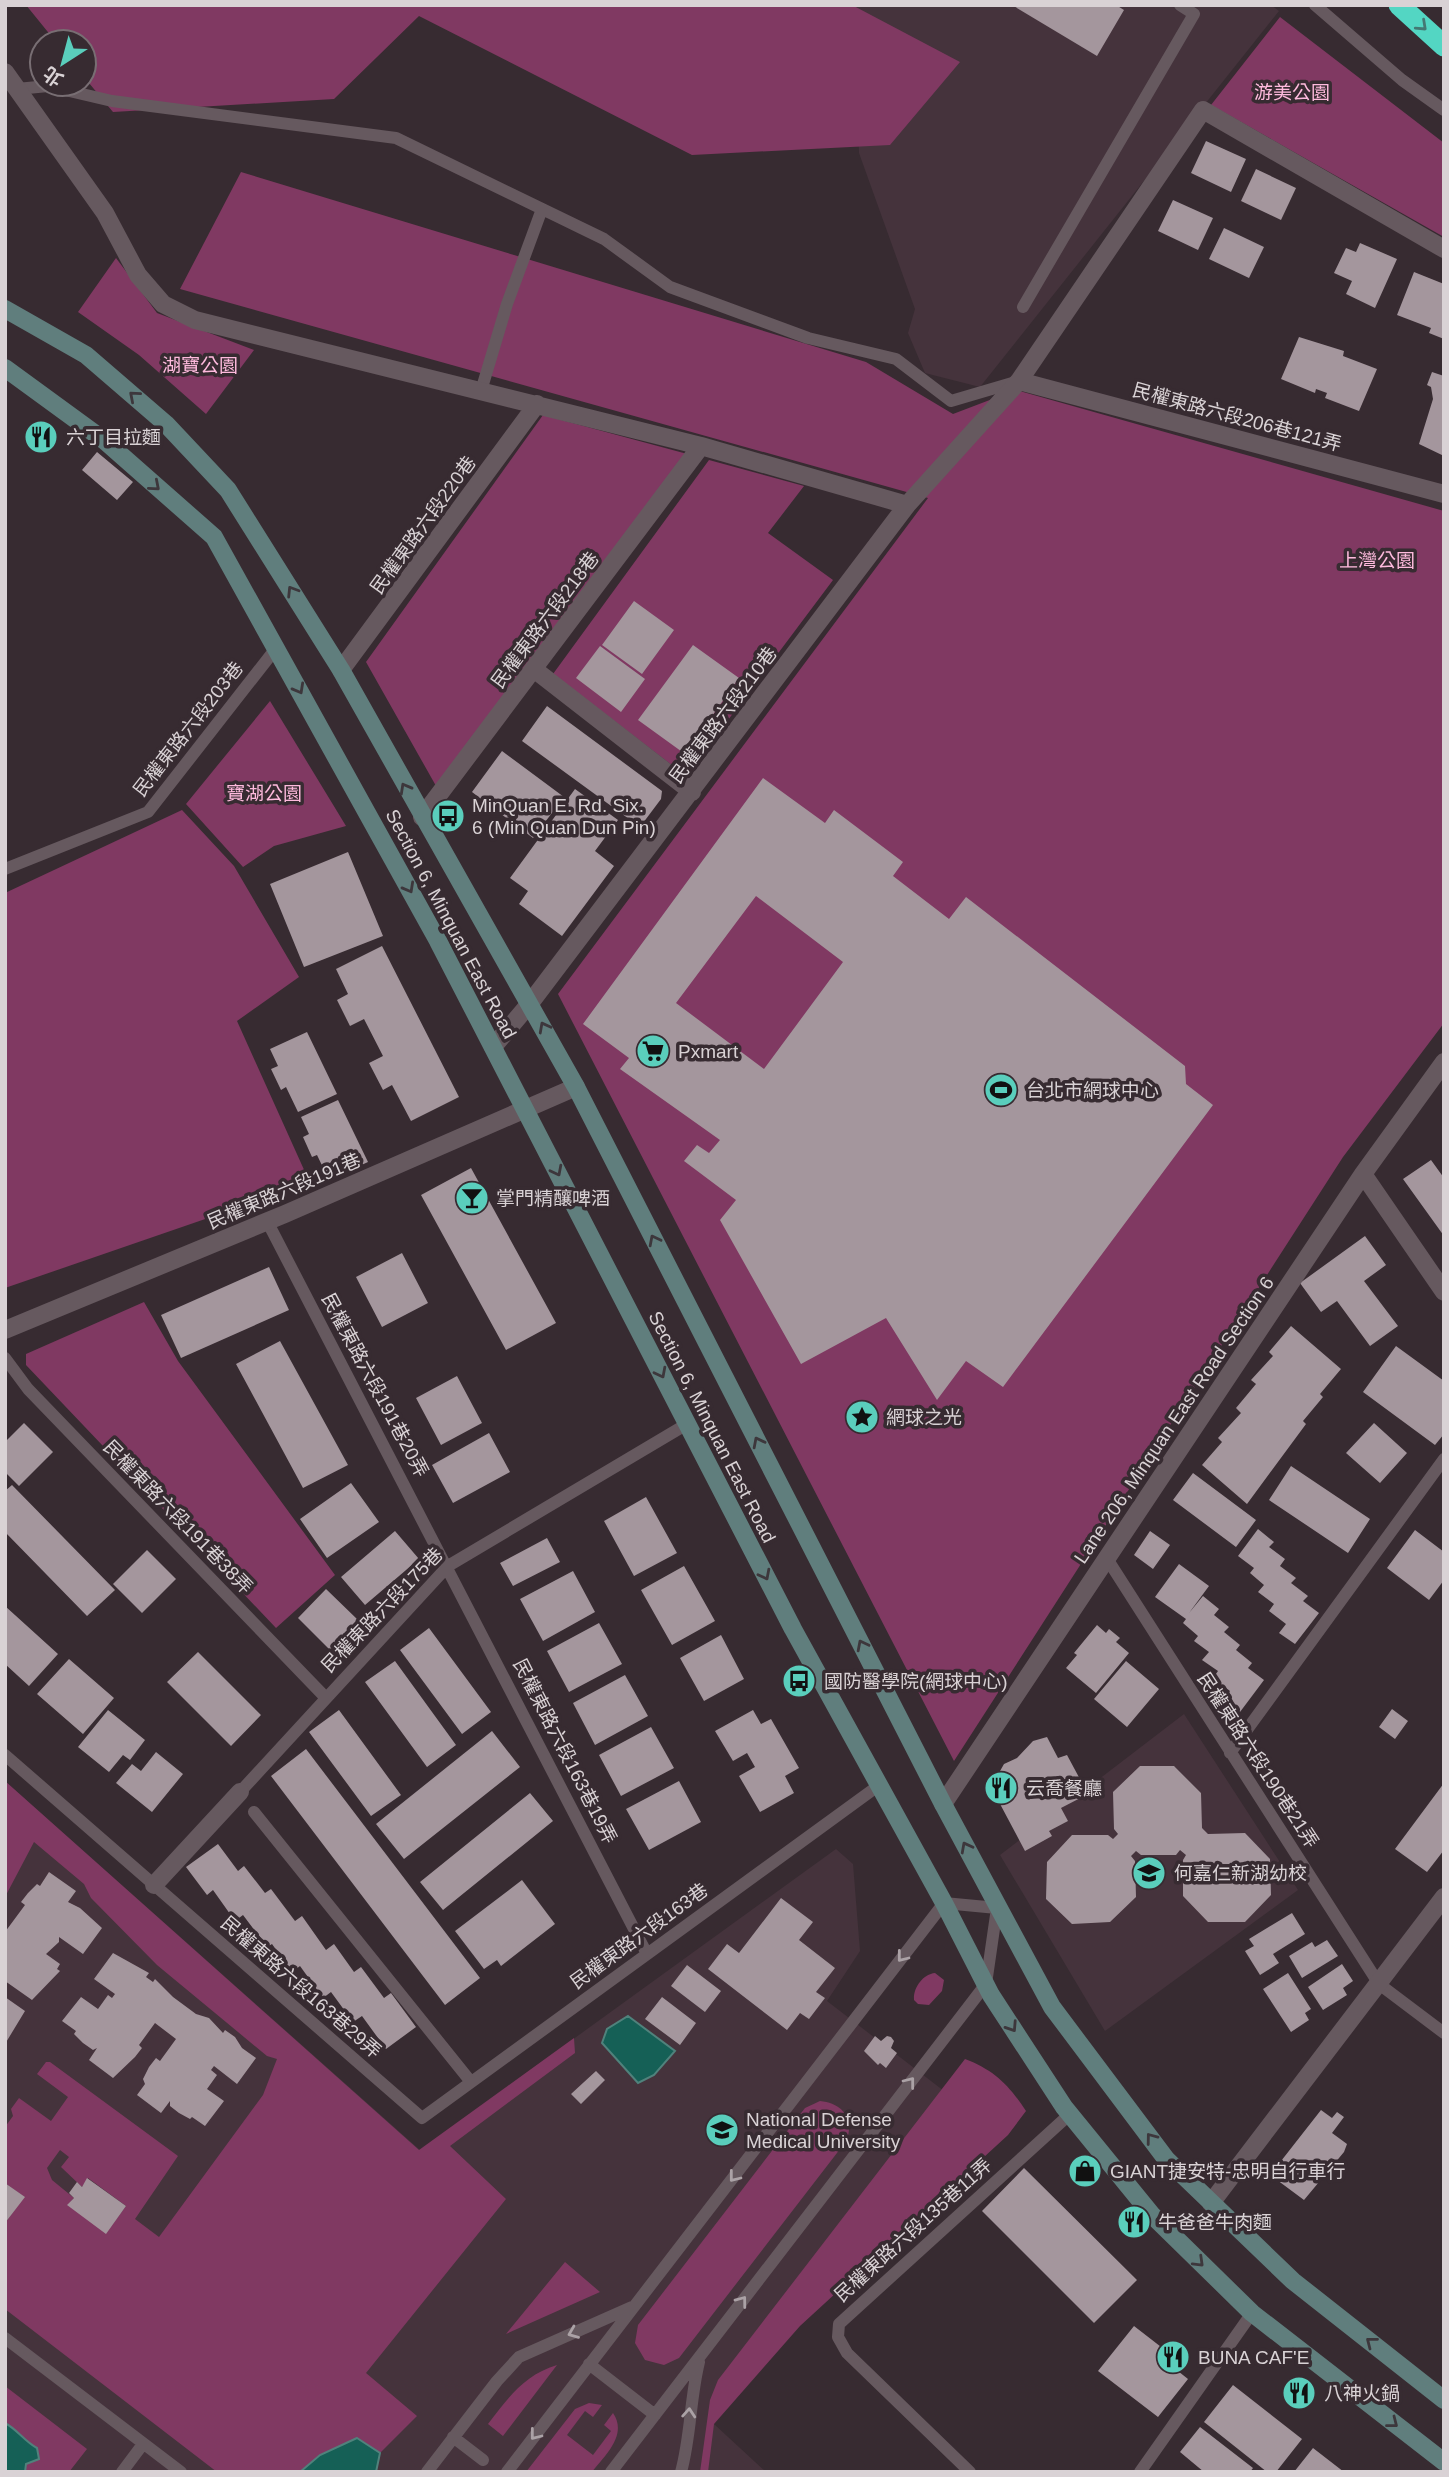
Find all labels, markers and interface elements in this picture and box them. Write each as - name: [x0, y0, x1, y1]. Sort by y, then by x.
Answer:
- one-way arrow: [1414, 17, 1427, 30]
- north arrow: [28, 28, 98, 98]
- text: 北: [39, 62, 67, 90]
- park label: 游美公園: [1254, 82, 1330, 103]
- park label: 湖寶公園: [162, 355, 238, 376]
- street label: 民權東路六段206巷121弄: [1130, 379, 1344, 455]
- one-way arrow: [129, 392, 142, 404]
- restaurant icon: 六丁目拉麵: [22, 418, 60, 456]
- place label: 六丁目拉麵: [66, 427, 161, 448]
- street label: 民權東路六段220巷: [366, 452, 480, 598]
- one-way arrow: [147, 477, 160, 490]
- street label: 民權東路六段218巷: [487, 548, 603, 692]
- park label: 上灣公園: [1339, 550, 1415, 571]
- one-way arrow: [287, 585, 300, 598]
- street label: 民權東路六段210巷: [665, 643, 781, 787]
- street label: 民權東路六段203巷: [129, 658, 247, 800]
- one-way arrow: [291, 681, 304, 694]
- one-way arrow: [400, 782, 414, 795]
- park label: 寶湖公園: [226, 783, 302, 804]
- place label: MinQuan E. Rd. Six. 6 (Min Quan Dun Pin): [472, 795, 656, 838]
- bus stop icon: MinQuan E. Rd. Six. 6 (Min Quan Dun Pin): [429, 797, 467, 835]
- street label: Section 6, Minquan East Road: [381, 806, 521, 1042]
- one-way arrow: [401, 881, 414, 893]
- one-way arrow: [539, 1022, 552, 1034]
- supermarket icon: Pxmart: [634, 1032, 672, 1070]
- place label: Pxmart: [678, 1041, 739, 1062]
- sports icon: 台北市網球中心: [982, 1071, 1020, 1109]
- place label: 台北市網球中心: [1026, 1080, 1159, 1101]
- street label: 民權東路六段191巷: [204, 1149, 364, 1233]
- one-way arrow: [549, 1164, 563, 1176]
- bar icon: 掌門精釀啤酒: [453, 1179, 491, 1217]
- place label: 掌門精釀啤酒: [496, 1188, 610, 1209]
- one-way arrow: [649, 1235, 663, 1247]
- street label: Lane 206, Minquan East Road Section 6: [1070, 1273, 1278, 1567]
- street label: 民權東路六段191巷20弄: [318, 1290, 432, 1480]
- street label: Section 6, Minquan East Road: [644, 1308, 780, 1546]
- one-way arrow: [653, 1366, 666, 1378]
- place icon: 網球之光: [843, 1398, 881, 1436]
- place label: 網球之光: [886, 1407, 962, 1428]
- street label: 民權東路六段191巷38弄: [99, 1436, 257, 1598]
- one-way arrow: [752, 1437, 766, 1449]
- street label: 民權東路六段175巷: [317, 1543, 447, 1677]
- one-way arrow: [757, 1568, 771, 1581]
- one-way arrow: [856, 1640, 870, 1652]
- street label: 民權東路六段163巷19弄: [509, 1655, 621, 1847]
- bus stop icon: 國防醫學院(網球中心): [780, 1662, 818, 1700]
- street label: 民權東路六段190巷21弄: [1193, 1668, 1323, 1852]
- place label: 國防醫學院(網球中心): [824, 1671, 1008, 1692]
- restaurant icon: 云喬餐廳: [982, 1769, 1020, 1807]
- place label: 云喬餐廳: [1026, 1778, 1102, 1799]
- one-way arrow: [961, 1842, 974, 1854]
- school or university icon: 何嘉仁新湖幼校: [1130, 1854, 1168, 1892]
- place label: 何嘉仁新湖幼校: [1174, 1863, 1307, 1884]
- street label: 民權東路六段163巷: [566, 1879, 712, 1993]
- street label: 民權東路六段163巷29弄: [217, 1912, 385, 2062]
- one-way arrow: [898, 1950, 911, 1962]
- one-way arrow: [1004, 2020, 1017, 2033]
- one-way arrow: [902, 2077, 915, 2089]
- place label: National Defense Medical University: [746, 2109, 901, 2152]
- school or university icon: National Defense Medical University: [703, 2111, 741, 2149]
- one-way arrow: [1146, 2133, 1159, 2146]
- shop icon: GIANT捷安特-忠明自行車行: [1066, 2152, 1104, 2190]
- street label: 民權東路六段135巷11弄: [830, 2154, 996, 2306]
- place label: GIANT捷安特-忠明自行車行: [1110, 2161, 1345, 2182]
- one-way arrow: [729, 2169, 742, 2181]
- restaurant icon: 牛爸爸牛肉麵: [1115, 2203, 1153, 2241]
- place label: 牛爸爸牛肉麵: [1158, 2212, 1272, 2233]
- one-way arrow: [1191, 2253, 1204, 2266]
- one-way arrow: [734, 2296, 746, 2309]
- one-way arrow: [568, 2325, 580, 2339]
- restaurant icon: BUNA CAF'E: [1154, 2338, 1192, 2376]
- one-way arrow: [1366, 2338, 1378, 2351]
- place label: BUNA CAF'E: [1198, 2347, 1309, 2368]
- restaurant icon: 八神火鍋: [1280, 2374, 1318, 2412]
- place label: 八神火鍋: [1324, 2383, 1400, 2404]
- one-way arrow: [681, 2407, 696, 2418]
- one-way arrow: [1385, 2414, 1398, 2427]
- one-way arrow: [530, 2428, 543, 2440]

